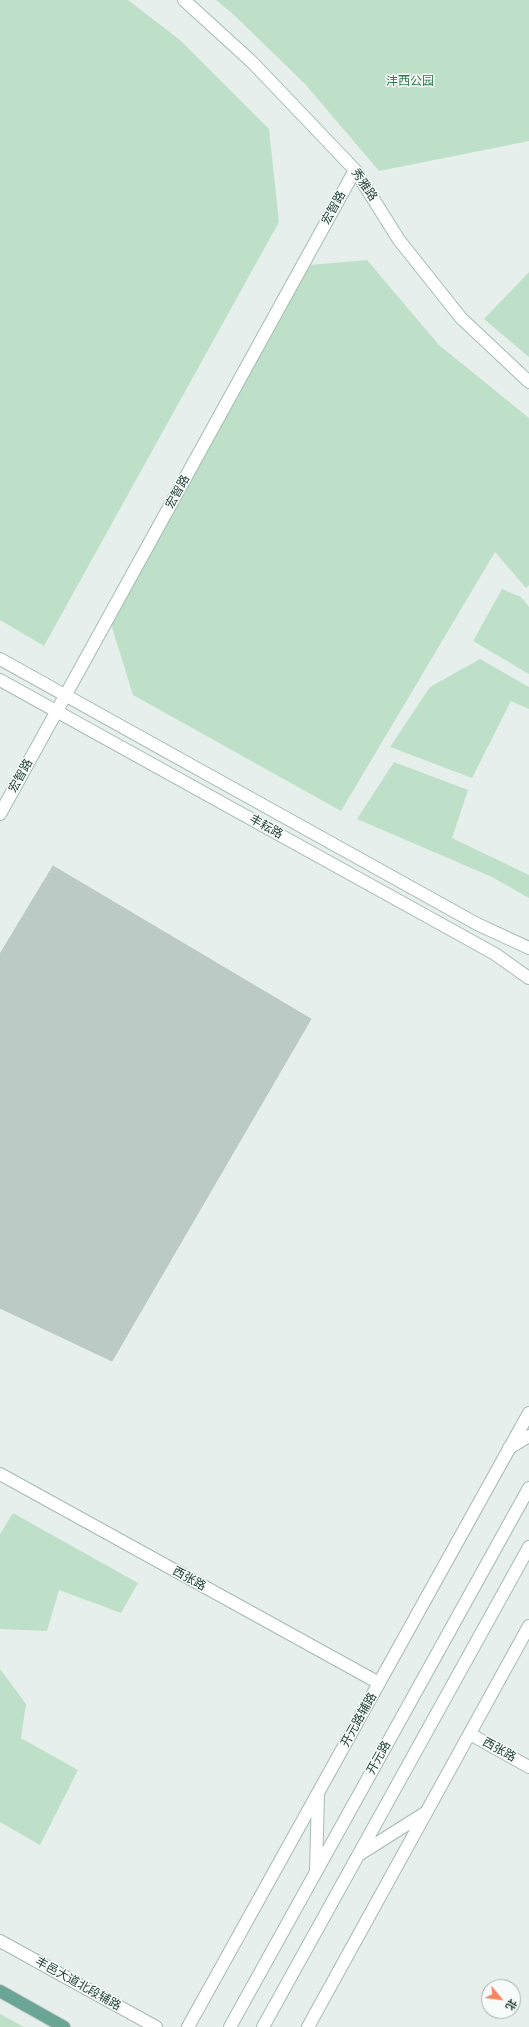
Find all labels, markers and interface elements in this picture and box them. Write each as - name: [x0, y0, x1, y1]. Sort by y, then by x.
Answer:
- park label: 沣西公园: [386, 75, 434, 89]
- street label: 秀雅路: [348, 166, 380, 204]
- street label: 宏智路: [319, 189, 349, 227]
- street label: 宏智路: [163, 473, 193, 511]
- street label: 宏智路: [6, 757, 36, 795]
- street label: 丰耘路: [247, 812, 285, 842]
- street label: 西张路: [170, 1564, 208, 1594]
- street label: 开元路辅路: [338, 1690, 380, 1750]
- street label: 西张路: [480, 1735, 518, 1765]
- street label: 开元路: [364, 1739, 394, 1777]
- street label: 丰邑大道北段辅路: [33, 1954, 123, 2014]
- north arrow: [481, 1979, 521, 2019]
- text: 北: [503, 1997, 519, 2013]

